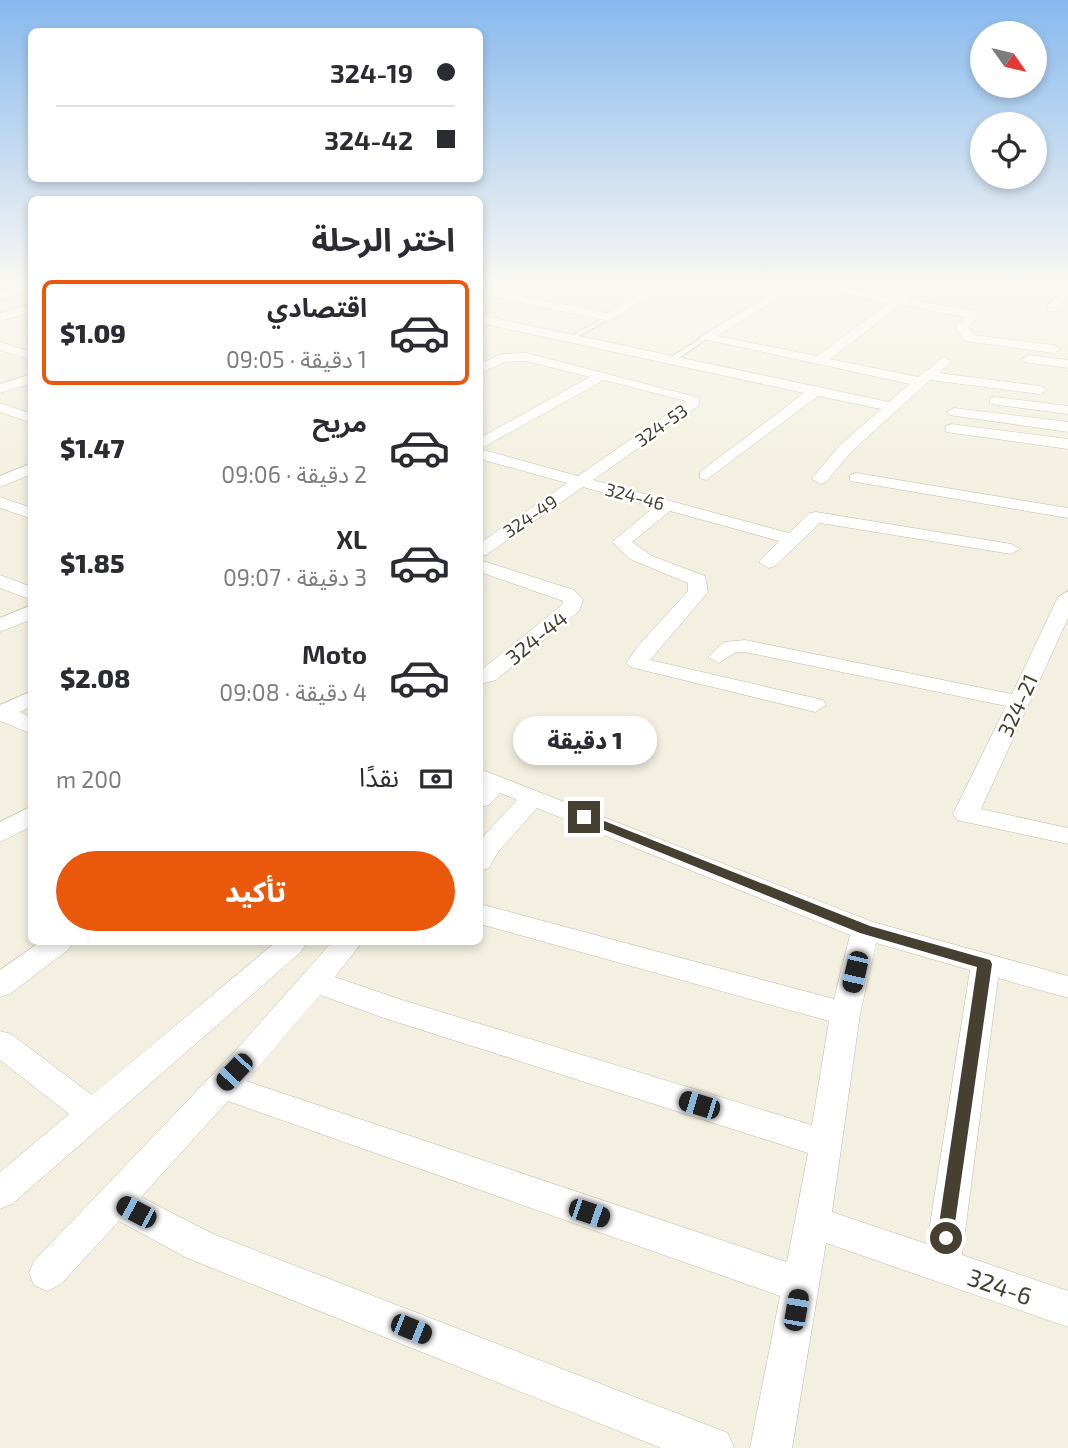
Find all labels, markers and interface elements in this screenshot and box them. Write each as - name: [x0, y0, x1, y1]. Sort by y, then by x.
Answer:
- north arrow: [970, 21, 1046, 98]
- map controls: [970, 21, 1047, 189]
- text: 324-19: [330, 57, 413, 88]
- button: locate: [970, 112, 1047, 189]
- text: 324-42: [324, 124, 413, 155]
- text: اختر الرحلة: [311, 219, 455, 257]
- text: اقتصادي: [267, 291, 367, 322]
- icon: car: [388, 301, 451, 364]
- text: $1.09: [60, 317, 126, 348]
- text: 1 دقيقة · 09:05: [226, 345, 367, 373]
- street label: 324-53: [631, 399, 691, 451]
- text: مريح: [312, 406, 367, 437]
- icon: car: [388, 416, 451, 479]
- text: $1.47: [60, 432, 124, 463]
- text: 2 دقيقة · 09:06: [221, 460, 367, 488]
- street label: 324-46: [603, 478, 667, 514]
- street label: 324-49: [499, 490, 561, 542]
- text: XL: [336, 523, 367, 554]
- icon: car: [388, 531, 451, 594]
- text: $1.85: [60, 547, 125, 578]
- text: 3 دقيقة · 09:07: [223, 563, 367, 591]
- street label: 324-44: [500, 605, 572, 669]
- text: Moto: [302, 638, 367, 669]
- icon: car: [388, 646, 451, 709]
- text: $2.08: [60, 662, 130, 693]
- street label: 324-21: [992, 670, 1042, 740]
- text: 4 دقيقة · 09:08: [219, 678, 367, 706]
- callout: 1 دقيقة: [512, 716, 656, 764]
- text: 1 دقيقة: [547, 726, 623, 754]
- icon: cash: [417, 760, 455, 798]
- text: نقدًا: [359, 761, 399, 792]
- text: 200 m: [56, 765, 122, 793]
- route end: [568, 801, 600, 833]
- button: تأكيد: [56, 851, 455, 931]
- car: [841, 949, 870, 995]
- car: [212, 1049, 257, 1095]
- car: [676, 1089, 723, 1121]
- car: [113, 1193, 160, 1231]
- car: [566, 1196, 613, 1230]
- route start: [930, 1222, 962, 1254]
- street label: 324-6: [964, 1262, 1036, 1310]
- car: [783, 1287, 810, 1333]
- car: [388, 1311, 435, 1347]

